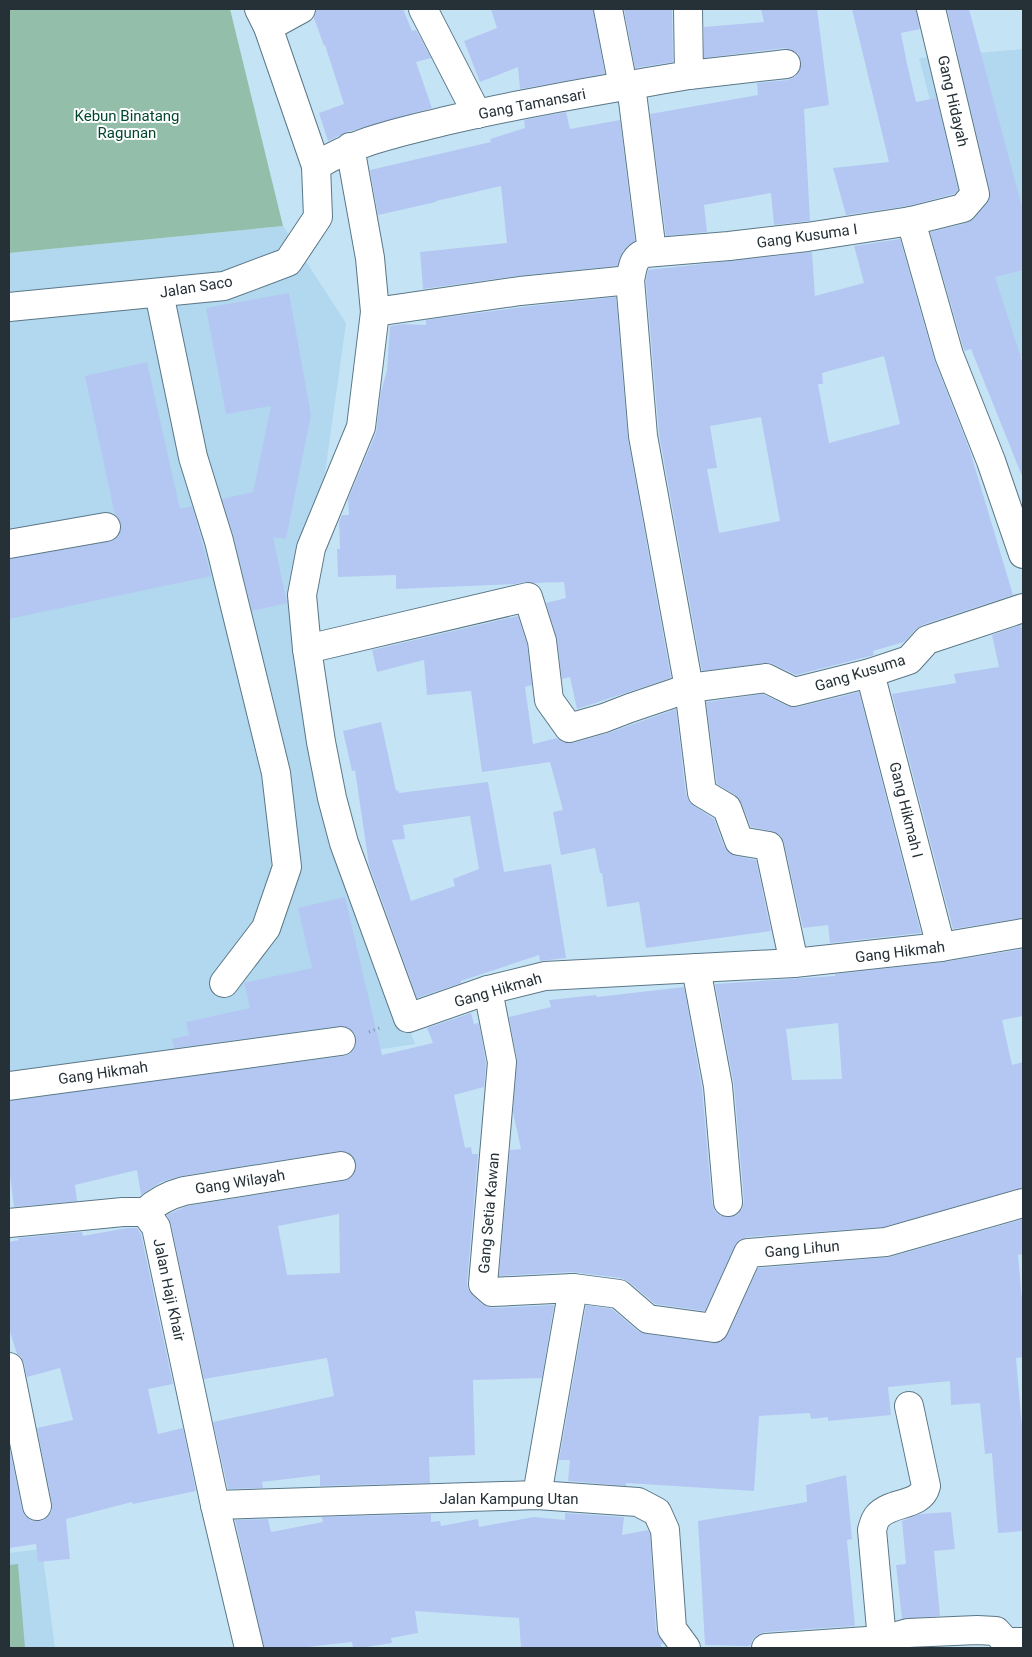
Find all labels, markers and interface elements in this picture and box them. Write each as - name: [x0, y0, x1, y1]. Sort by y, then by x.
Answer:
- street label: Gang Hidayah: [934, 54, 972, 148]
- street label: Gang Tamansari: [477, 85, 587, 123]
- park label: Kebun Binatang Ragunan: [74, 107, 180, 142]
- street label: Gang Kusuma I: [756, 220, 858, 252]
- street label: Jalan Saco: [158, 272, 234, 302]
- street label: Gang Kusuma: [813, 651, 907, 695]
- street label: Gang Hikmah I: [885, 760, 927, 860]
- street label: Gang Hikmah: [854, 938, 946, 966]
- street label: Gang Hikmah: [452, 969, 544, 1011]
- street label: Gang Hikmah: [57, 1058, 149, 1088]
- street label: Gang Setia Kawan: [475, 1152, 503, 1274]
- street label: Gang Wilayah: [194, 1166, 286, 1198]
- street label: Jalan Haji Khair: [149, 1237, 189, 1343]
- street label: Gang Lihun: [764, 1237, 840, 1261]
- street label: Jalan Kampung Utan: [439, 1490, 579, 1508]

